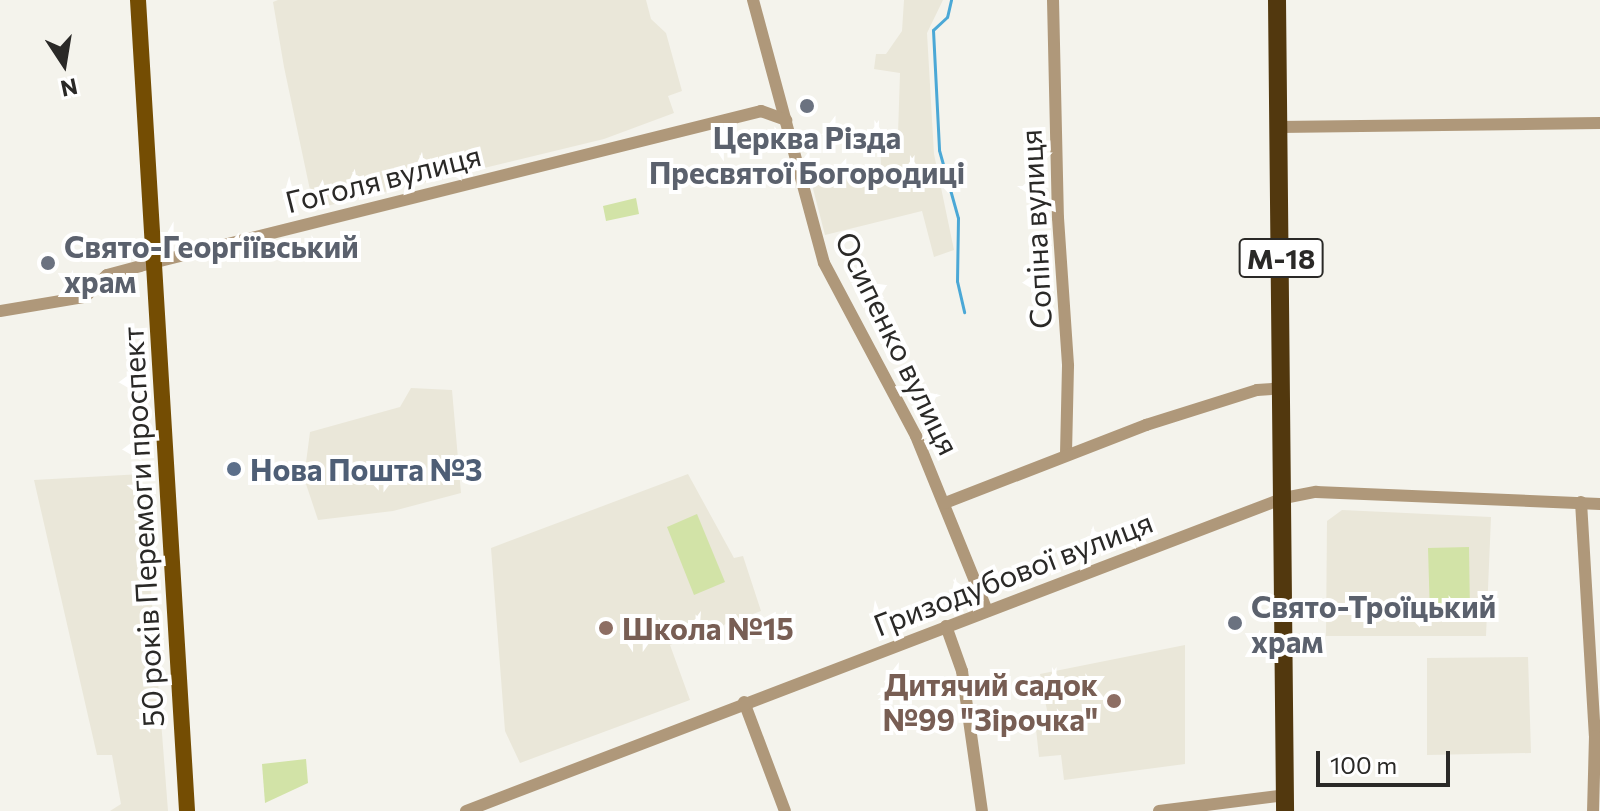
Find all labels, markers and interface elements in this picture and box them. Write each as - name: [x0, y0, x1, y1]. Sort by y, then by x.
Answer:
- north arrow: [24, 24, 104, 104]
- text: N: [58, 73, 80, 103]
- marker: Церква Різда Пресвятої Богородиці: [798, 97, 816, 115]
- place label: Церква Різда Пресвятої Богородиці: [649, 119, 965, 190]
- street label: Сопіна вулиця: [1012, 128, 1058, 330]
- street label: Гоголя вулиця: [282, 136, 484, 220]
- street label: Осипенко вулиця: [828, 226, 968, 460]
- place label: Свято-Георгіївський храм: [64, 228, 359, 298]
- road number: М-18: [1237, 234, 1325, 282]
- marker: Свято-Георгіївський храм: [39, 254, 57, 272]
- street label: 50 років Перемоги проспект: [114, 326, 170, 728]
- place label: Нова Пошта №3: [250, 451, 483, 487]
- marker: Нова Пошта №3: [225, 460, 243, 478]
- street label: Гризодубової вулиця: [868, 503, 1158, 643]
- place label: Свято-Троїцький храм: [1251, 588, 1496, 658]
- place label: Школа №15: [622, 610, 794, 646]
- marker: Свято-Троїцький храм: [1226, 614, 1244, 632]
- marker: Школа №15: [597, 619, 615, 637]
- place label: Дитячий садок №99 "Зірочка": [883, 666, 1098, 736]
- marker: Дитячий садок №99 "Зірочка": [1105, 692, 1123, 710]
- scale bar: [1320, 735, 1454, 785]
- text: 100 m: [1330, 750, 1397, 779]

